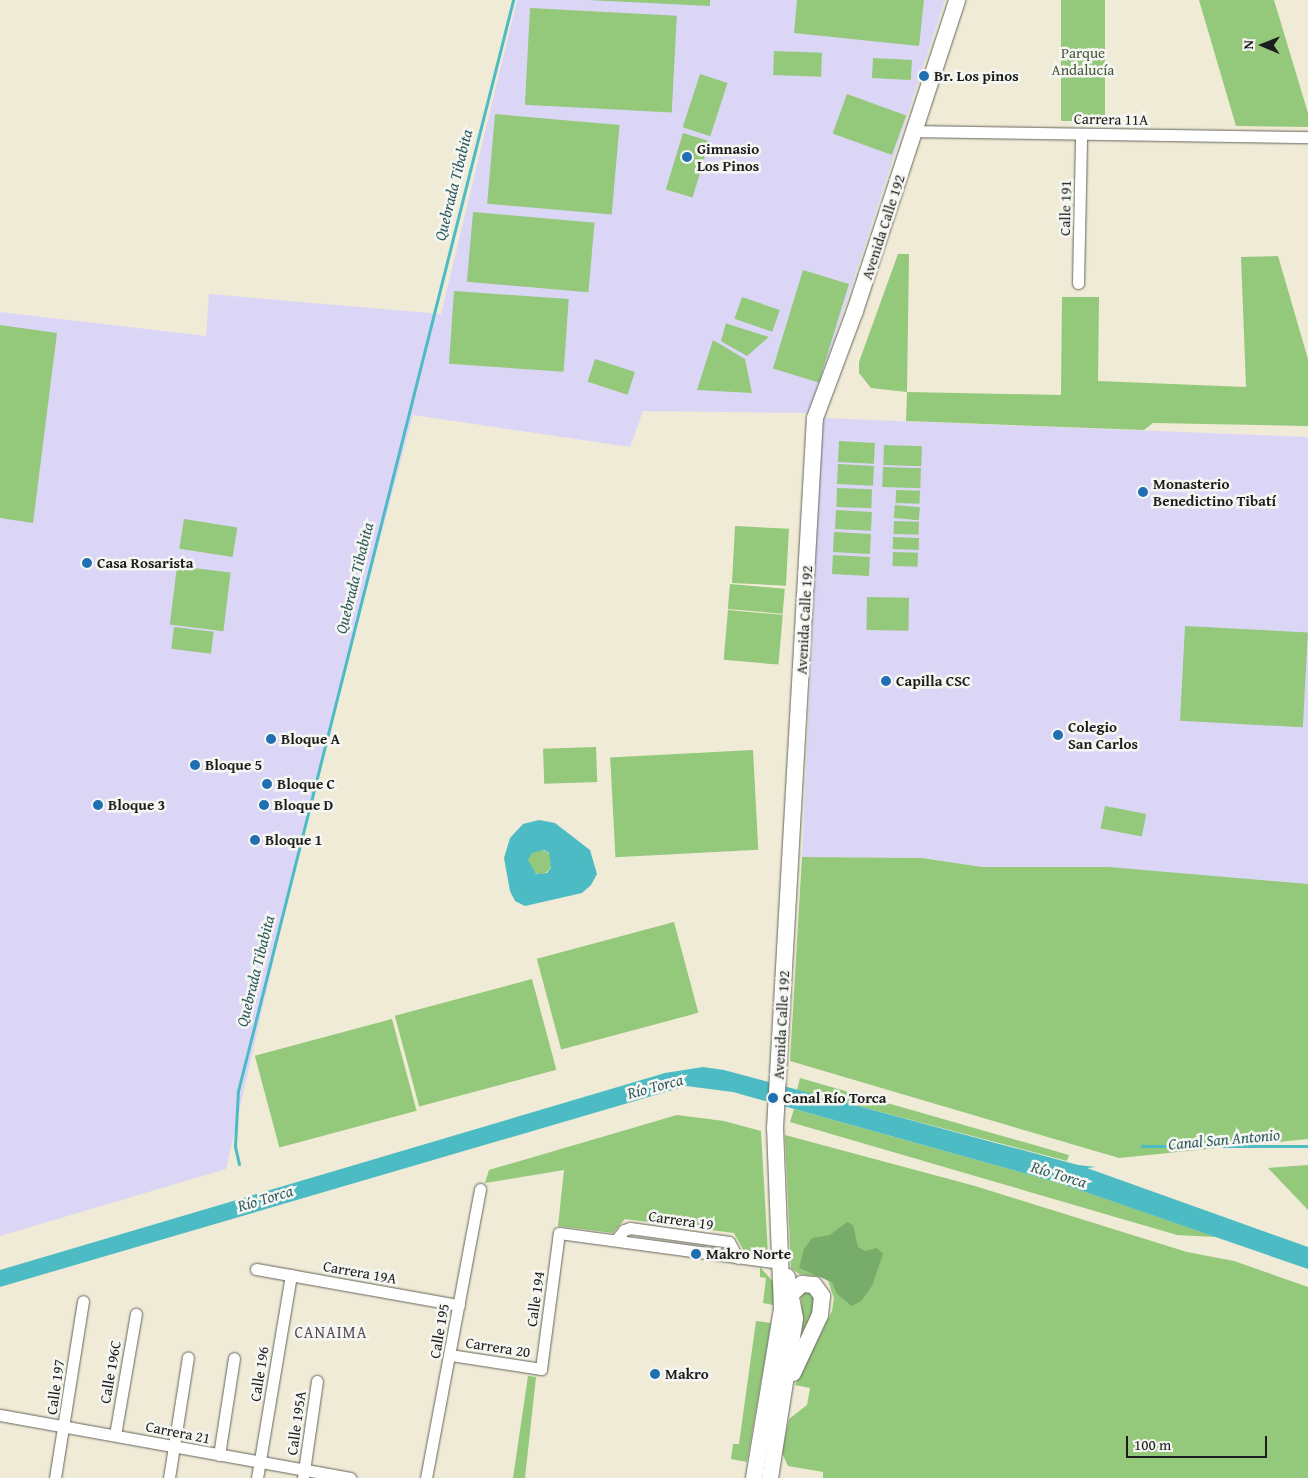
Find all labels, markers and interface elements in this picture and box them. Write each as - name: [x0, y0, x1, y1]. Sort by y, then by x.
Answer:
- north arrow: [1238, 20, 1288, 70]
- text: N: [1238, 40, 1258, 50]
- park label: Parque Andalucía: [1052, 43, 1114, 78]
- place label: Br. Los pinos: [934, 67, 1019, 85]
- marker: Br. Los pinos: [918, 70, 930, 82]
- street label: Carrera 11A: [1074, 109, 1148, 129]
- water label: Quebrada Tibabita: [430, 127, 476, 243]
- place label: Gimnasio Los Pinos: [697, 139, 759, 174]
- marker: Gimnasio Los Pinos: [681, 151, 693, 163]
- street label: Avenida Calle 192: [858, 172, 908, 282]
- street label: Calle 191: [1056, 180, 1074, 236]
- place label: Monasterio Benedictino Tibatí: [1153, 474, 1276, 509]
- marker: Monasterio Benedictino Tibatí: [1137, 486, 1149, 498]
- water label: Quebrada Tibabita: [331, 520, 377, 636]
- place label: Casa Rosarista: [97, 554, 193, 572]
- marker: Casa Rosarista: [81, 557, 93, 569]
- street label: Avenida Calle 192: [792, 565, 816, 675]
- place label: Capilla CSC: [896, 672, 970, 690]
- marker: Capilla CSC: [880, 675, 892, 687]
- place label: Colegio San Carlos: [1068, 717, 1138, 752]
- marker: Colegio San Carlos: [1052, 729, 1064, 741]
- place label: Bloque A: [281, 730, 340, 748]
- marker: Bloque A: [265, 733, 277, 745]
- place label: Bloque 5: [205, 756, 262, 774]
- marker: Bloque 5: [189, 759, 201, 771]
- place label: Bloque C: [277, 775, 335, 793]
- marker: Bloque C: [261, 778, 273, 790]
- place label: Bloque 3: [108, 796, 165, 814]
- place label: Bloque D: [274, 796, 333, 814]
- marker: Bloque 3: [92, 799, 104, 811]
- marker: Bloque D: [258, 799, 270, 811]
- place label: Bloque 1: [265, 831, 322, 849]
- marker: Bloque 1: [249, 834, 261, 846]
- water label: Quebrada Tibabita: [232, 913, 278, 1029]
- street label: Avenida Calle 192: [769, 970, 793, 1080]
- water label: Río Torca: [625, 1069, 685, 1103]
- place label: Canal Río Torca: [783, 1089, 886, 1107]
- marker: Canal Río Torca: [767, 1092, 779, 1104]
- water label: Canal San Antonio: [1167, 1125, 1281, 1153]
- water label: Río Torca: [1029, 1156, 1089, 1192]
- water label: Río Torca: [235, 1180, 295, 1216]
- street label: Carrera 19: [647, 1207, 715, 1233]
- place label: Makro Norte: [706, 1245, 791, 1263]
- marker: Makro Norte: [690, 1248, 702, 1260]
- street label: Carrera 19A: [322, 1257, 398, 1287]
- street label: Calle 194: [522, 1270, 548, 1328]
- street label: Calle 195: [425, 1302, 453, 1360]
- district label: CANAIMA: [294, 1322, 368, 1342]
- street label: Carrera 20: [464, 1333, 532, 1361]
- street label: Calle 196C: [96, 1339, 124, 1405]
- street label: Calle 196: [246, 1345, 272, 1403]
- street label: Calle 197: [42, 1358, 68, 1416]
- place label: Makro: [665, 1365, 709, 1383]
- marker: Makro: [649, 1368, 661, 1380]
- street label: Calle 195A: [283, 1390, 309, 1456]
- street label: Carrera 21: [144, 1417, 212, 1447]
- scale bar: [1128, 1426, 1269, 1458]
- text: 100 m: [1134, 1434, 1171, 1455]

